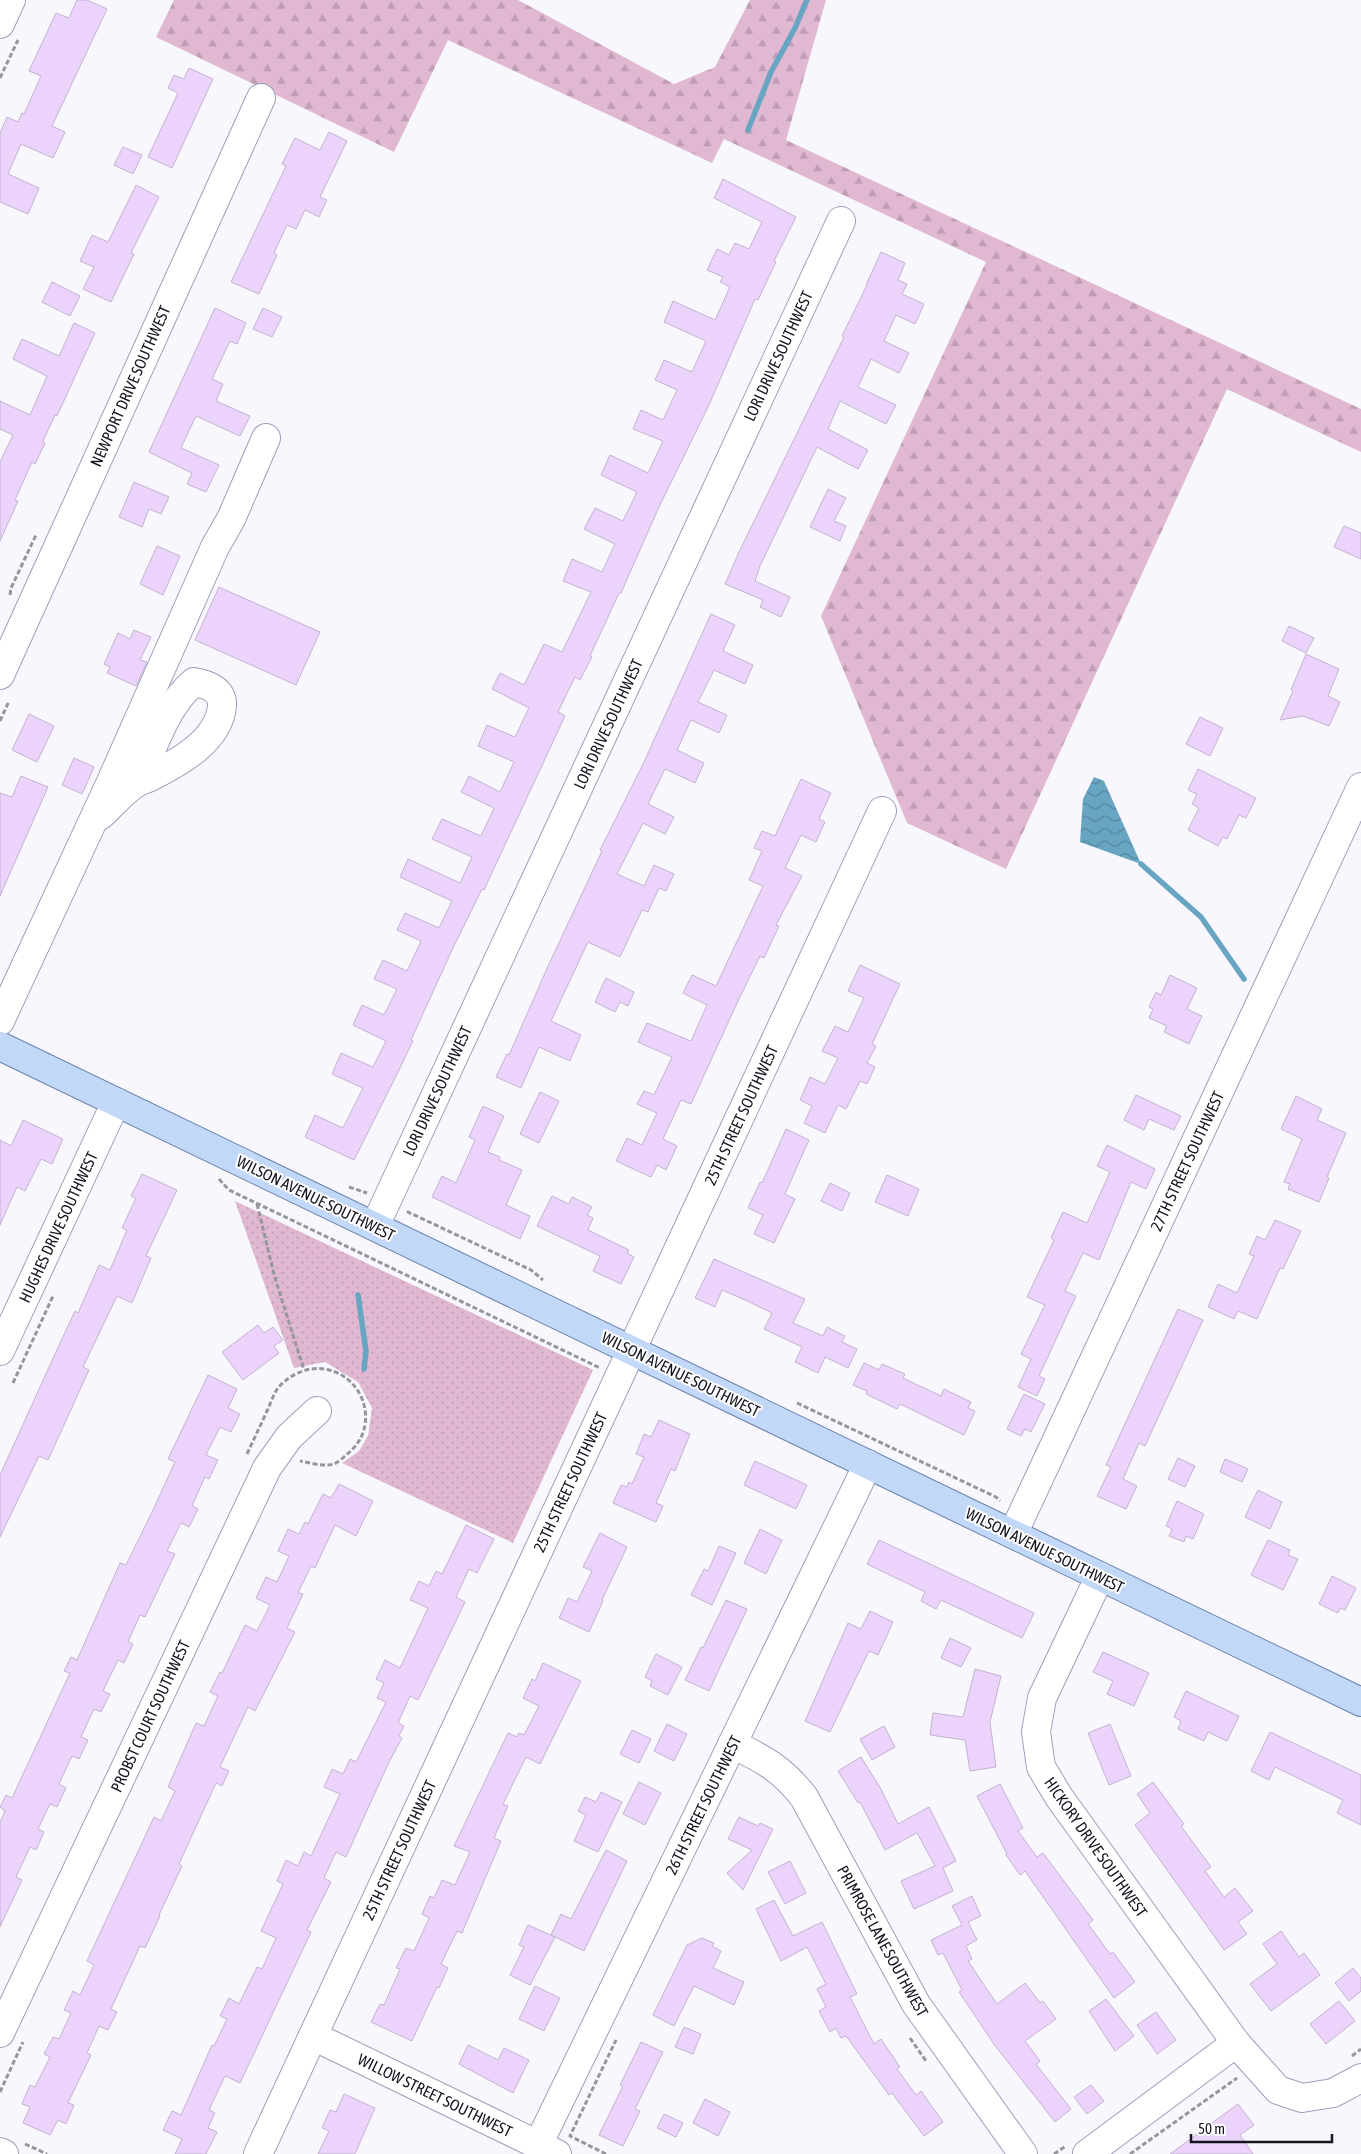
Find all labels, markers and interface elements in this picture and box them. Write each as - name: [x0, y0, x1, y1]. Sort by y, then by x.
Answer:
- street label: LORI DRIVE SOUTHWEST: [740, 288, 816, 424]
- street label: NEWPORT DRIVE SOUTHWEST: [86, 303, 174, 469]
- street label: LORI DRIVE SOUTHWEST: [570, 656, 646, 792]
- street label: LORI DRIVE SOUTHWEST: [399, 1023, 475, 1159]
- street label: 25TH STREET SOUTHWEST: [701, 1042, 781, 1188]
- street label: 27TH STREET SOUTHWEST: [1147, 1088, 1227, 1234]
- street label: HUGHES DRIVE SOUTHWEST: [15, 1149, 101, 1305]
- street label: WILSON AVENUE SOUTHWEST: [234, 1152, 398, 1244]
- street label: WILSON AVENUE SOUTHWEST: [599, 1328, 763, 1420]
- street label: 25TH STREET SOUTHWEST: [530, 1409, 610, 1555]
- street label: WILSON AVENUE SOUTHWEST: [963, 1504, 1127, 1596]
- street label: PROBST COURT SOUTHWEST: [107, 1637, 193, 1795]
- street label: 26TH STREET SOUTHWEST: [662, 1733, 744, 1877]
- street label: HICKORY DRIVE SOUTHWEST: [1041, 1774, 1151, 1920]
- street label: 25TH STREET SOUTHWEST: [359, 1777, 439, 1923]
- street label: PRIMROSE LANE SOUTHWEST: [834, 1862, 932, 2020]
- street label: WILLOW STREET SOUTHWEST: [355, 2050, 515, 2140]
- scale bar: [1191, 2112, 1332, 2144]
- text: 50 m: [1198, 2120, 1225, 2137]

